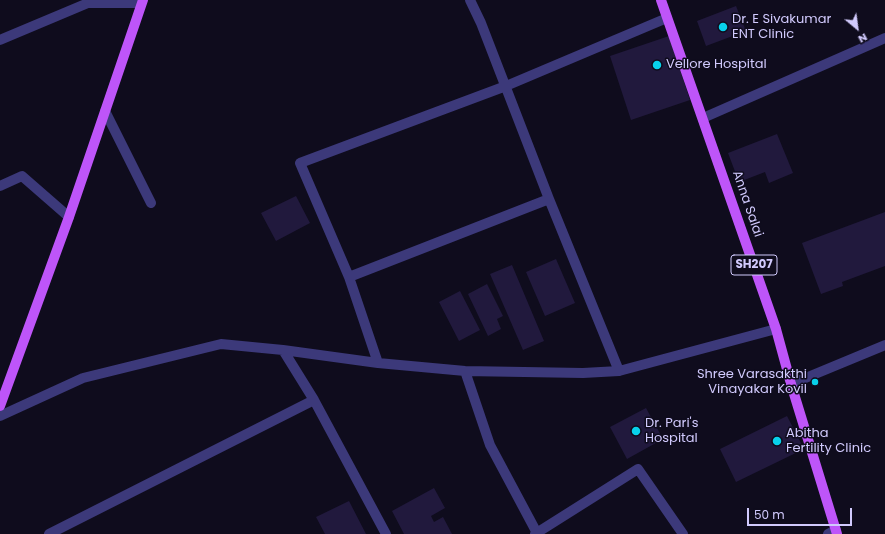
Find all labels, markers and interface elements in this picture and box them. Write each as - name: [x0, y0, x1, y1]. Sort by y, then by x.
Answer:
- north arrow: [837, 8, 877, 48]
- place label: Dr. E Sivakumar ENT Clinic: [732, 12, 831, 43]
- marker: Dr. E Sivakumar ENT Clinic: [717, 21, 729, 33]
- text: N: [855, 29, 870, 47]
- place label: Vellore Hospital: [666, 57, 767, 73]
- marker: Vellore Hospital: [651, 59, 663, 71]
- street label: Anna Salai: [728, 169, 766, 239]
- road number: SH207: [731, 255, 777, 275]
- place label: Shree Varasakthi Vinayakar Kovil: [697, 367, 807, 398]
- marker: Shree Varasakthi Vinayakar Kovil: [810, 377, 820, 387]
- place label: Dr. Pari's Hospital: [645, 416, 698, 447]
- marker: Dr. Pari's Hospital: [630, 425, 642, 437]
- place label: Abitha Fertility Clinic: [786, 426, 871, 457]
- marker: Abitha Fertility Clinic: [771, 435, 783, 447]
- scale bar: [749, 500, 854, 526]
- text: 50 m: [754, 506, 785, 523]

